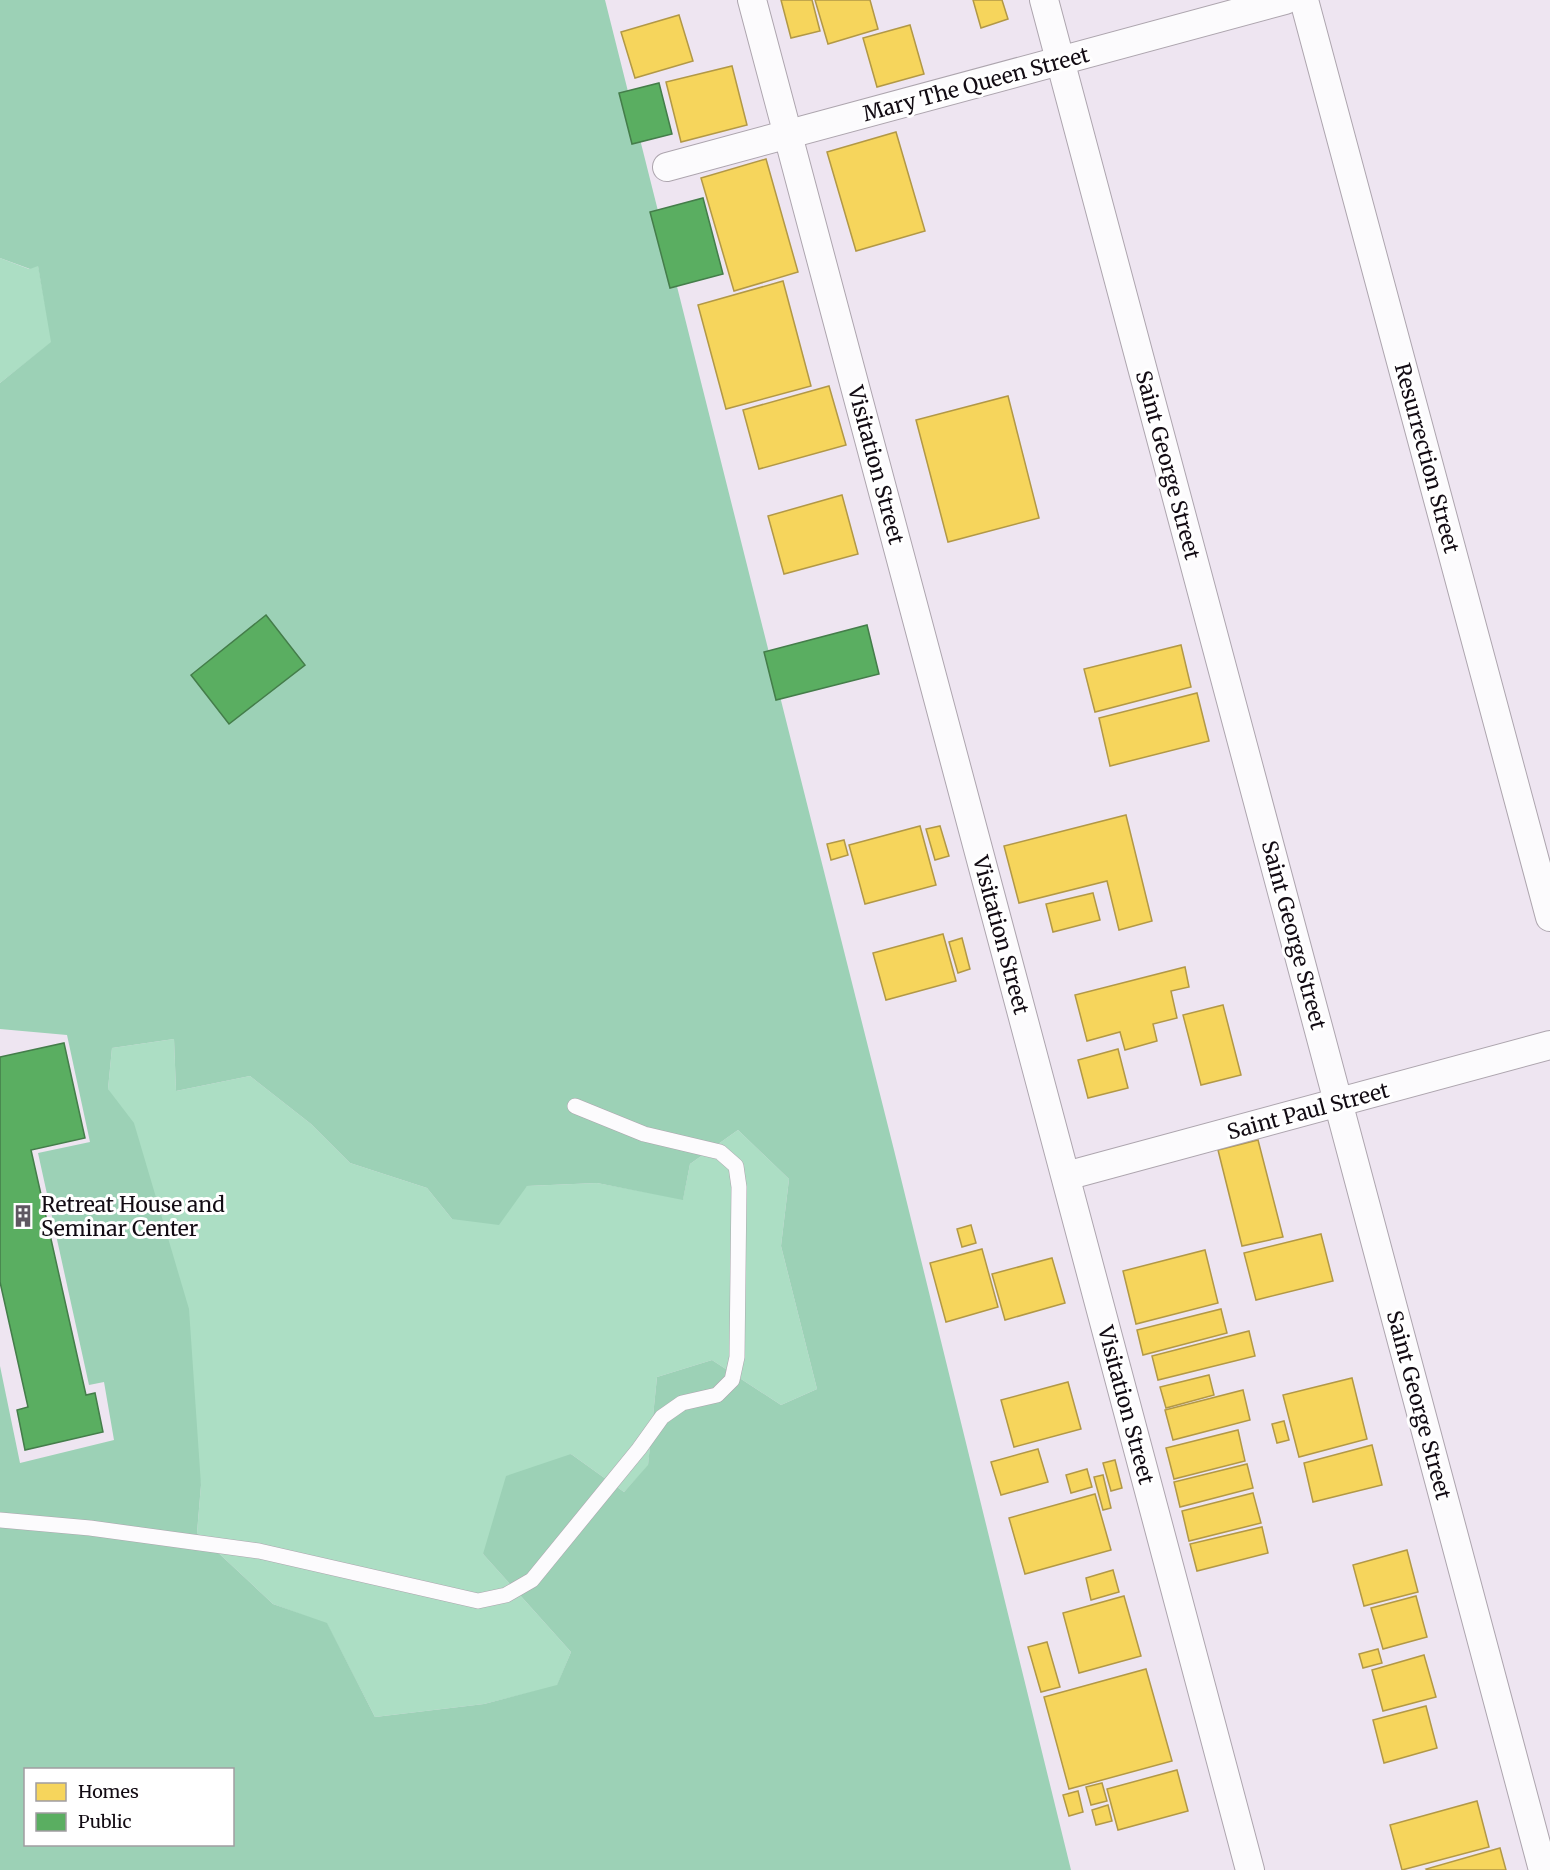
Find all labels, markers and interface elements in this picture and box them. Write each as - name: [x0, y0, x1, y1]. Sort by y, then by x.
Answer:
- street label: Mary The Queen Street: [860, 41, 1092, 127]
- street label: Resurrection Street: [1389, 360, 1465, 556]
- street label: Saint George Street: [1130, 368, 1206, 562]
- street label: Visitation Street: [842, 382, 910, 547]
- street label: Saint George Street: [1256, 838, 1332, 1032]
- street label: Visitation Street: [967, 852, 1035, 1017]
- street label: Saint Paul Street: [1224, 1076, 1392, 1146]
- place label: Retreat House and Seminar Center: [41, 1191, 225, 1242]
- building icon: Retreat House and Seminar Center: [10, 1203, 36, 1229]
- street label: Saint George Street: [1381, 1308, 1457, 1502]
- street label: Visitation Street: [1092, 1322, 1160, 1487]
- legend: [24, 1768, 234, 1846]
- text: Homes: [78, 1780, 139, 1803]
- text: Public: [78, 1810, 132, 1833]

